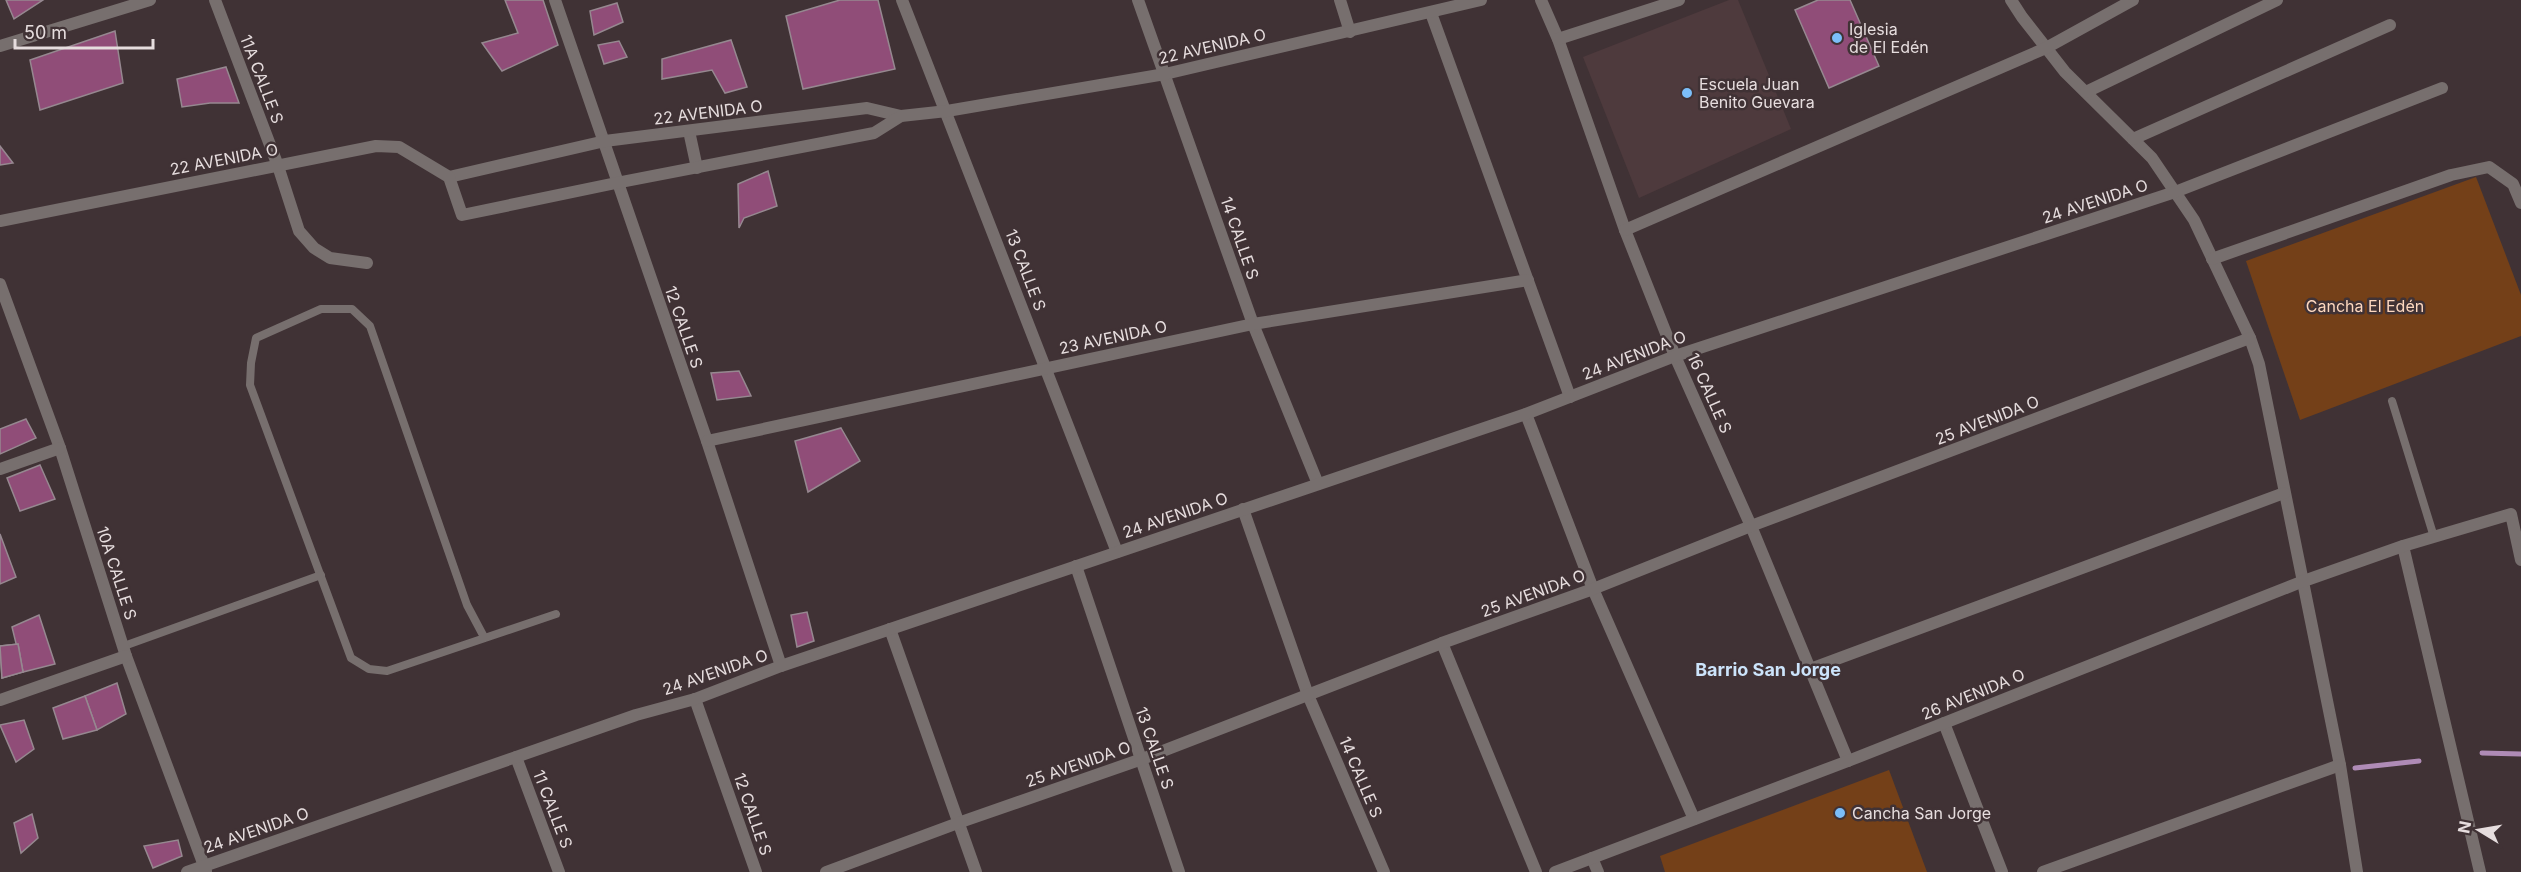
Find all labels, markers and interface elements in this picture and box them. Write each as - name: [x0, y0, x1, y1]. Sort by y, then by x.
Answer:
- scale bar: [15, 12, 153, 50]
- place label: Iglesia de El Edén: [1849, 19, 1929, 57]
- text: 50 m: [24, 22, 67, 43]
- street label: 22 AVENIDA O: [1156, 24, 1268, 68]
- marker: Iglesia de El Edén: [1830, 31, 1844, 45]
- street label: 11A CALLE S: [236, 32, 288, 126]
- place label: Escuela Juan Benito Guevara: [1699, 74, 1815, 112]
- marker: Escuela Juan Benito Guevara: [1680, 86, 1694, 100]
- street label: 22 AVENIDA O: [652, 95, 764, 129]
- street label: 22 AVENIDA O: [168, 139, 280, 179]
- street label: 24 AVENIDA O: [2040, 174, 2150, 228]
- street label: 14 CALLE S: [1217, 194, 1263, 282]
- street label: 13 CALLE S: [1001, 226, 1051, 314]
- street label: 12 CALLE S: [661, 283, 707, 371]
- park label: Cancha El Edén: [2306, 296, 2424, 316]
- street label: 23 AVENIDA O: [1057, 316, 1169, 358]
- street label: 24 AVENIDA O: [1579, 326, 1689, 384]
- street label: 16 CALLE S: [1683, 350, 1737, 436]
- street label: 25 AVENIDA O: [1932, 391, 2042, 449]
- street label: 24 AVENIDA O: [1120, 488, 1230, 542]
- street label: 10A CALLE S: [92, 524, 142, 622]
- street label: 25 AVENIDA O: [1478, 565, 1588, 621]
- street label: 24 AVENIDA O: [660, 645, 770, 699]
- district label: Barrio San Jorge: [1695, 659, 1841, 680]
- street label: 26 AVENIDA O: [1918, 664, 2028, 724]
- street label: 13 CALLE S: [1132, 704, 1178, 792]
- street label: 14 CALLE S: [1335, 733, 1387, 821]
- street label: 25 AVENIDA O: [1023, 737, 1133, 791]
- street label: 11 CALLE S: [529, 767, 577, 851]
- street label: 12 CALLE S: [730, 770, 776, 858]
- north arrow: [2449, 800, 2509, 860]
- street label: 24 AVENIDA O: [201, 803, 311, 857]
- place label: Cancha San Jorge: [1852, 803, 1991, 823]
- marker: Cancha San Jorge: [1833, 806, 1847, 820]
- text: N: [2453, 819, 2475, 835]

